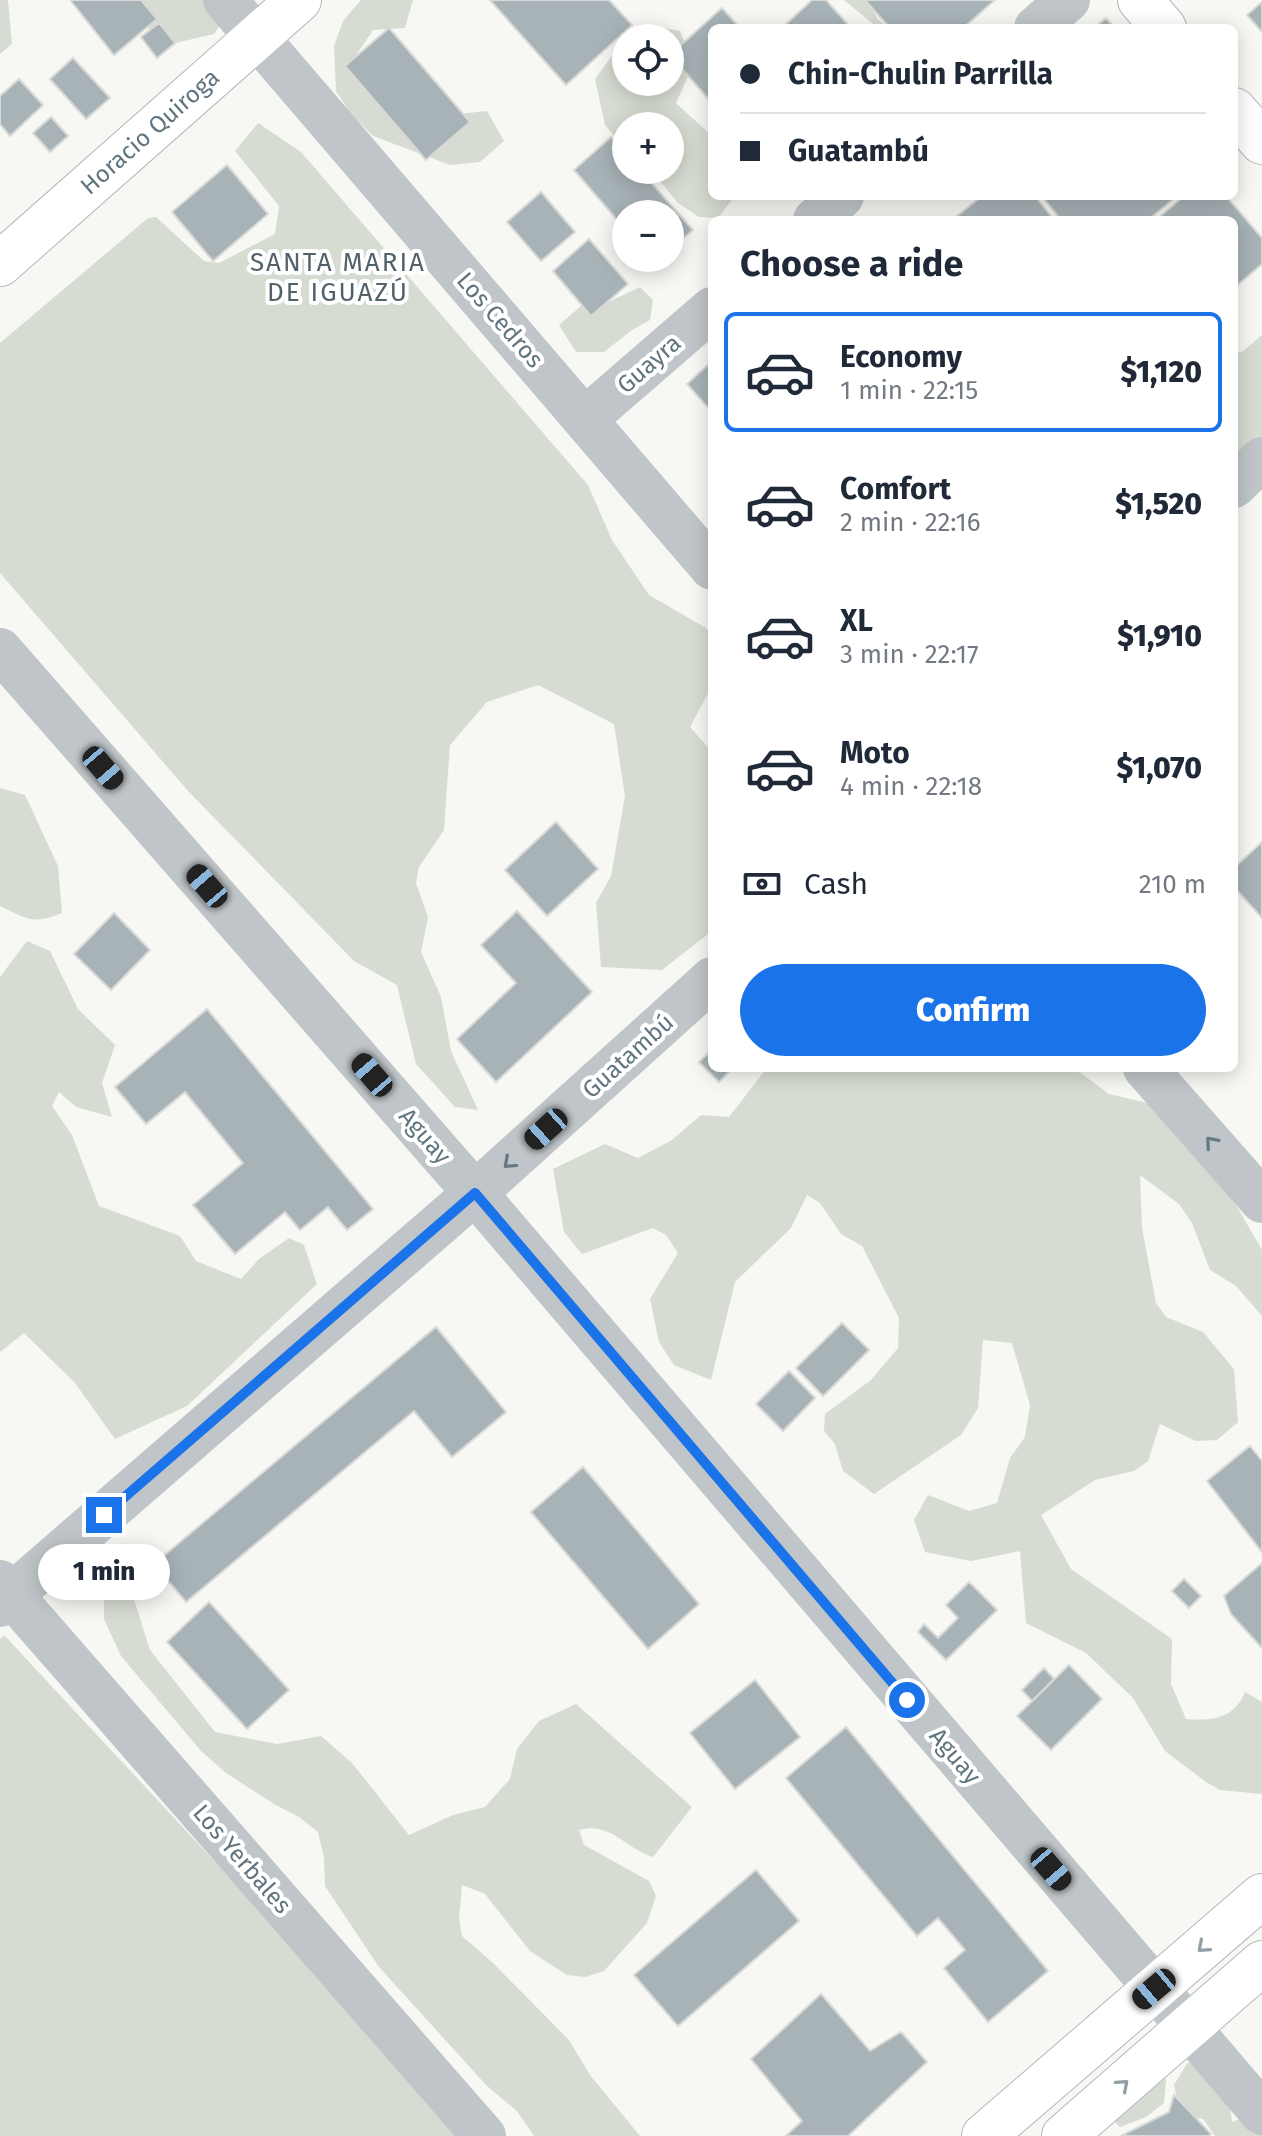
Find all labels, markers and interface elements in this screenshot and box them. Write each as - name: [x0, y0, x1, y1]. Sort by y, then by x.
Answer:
- map controls: [612, 24, 684, 272]
- button: locate: [612, 24, 684, 96]
- text: Chin-Chulin Parrilla: [788, 56, 1053, 92]
- street label: Horacio Quiroga: [75, 63, 225, 200]
- button: +: [612, 112, 684, 184]
- text: Guatambú: [788, 133, 929, 169]
- button: −: [612, 200, 684, 272]
- text: Choose a ride: [740, 242, 963, 286]
- district label: SANTA MARIA DE IGUAZÚ: [250, 247, 426, 308]
- street label: Los Cedros: [451, 267, 549, 373]
- street label: Guayra: [611, 329, 687, 399]
- icon: car: [744, 336, 816, 408]
- text: Economy: [840, 339, 962, 375]
- text: $1,120: [1120, 354, 1202, 390]
- text: 1 min · 22:15: [840, 375, 978, 406]
- icon: car: [744, 468, 816, 540]
- text: Comfort: [840, 471, 951, 507]
- text: $1,520: [1115, 486, 1202, 522]
- text: 2 min · 22:16: [840, 507, 981, 538]
- icon: car: [744, 600, 816, 672]
- text: XL: [840, 603, 873, 639]
- text: $1,910: [1117, 618, 1202, 654]
- text: 3 min · 22:17: [840, 639, 978, 670]
- icon: car: [744, 732, 816, 804]
- text: Moto: [840, 735, 910, 771]
- car: [78, 742, 128, 794]
- text: $1,070: [1117, 750, 1202, 786]
- text: 4 min · 22:18: [840, 771, 982, 802]
- car: [182, 860, 232, 912]
- icon: cash: [740, 862, 784, 906]
- text: Cash: [804, 866, 868, 902]
- text: 210 m: [1139, 869, 1206, 900]
- button: Confirm: [740, 964, 1206, 1056]
- street label: Guatambú: [577, 1008, 679, 1104]
- car: [347, 1049, 397, 1101]
- street label: Aguay: [393, 1102, 457, 1170]
- car: [520, 1104, 572, 1154]
- one-way arrow: [1206, 1137, 1220, 1152]
- one-way arrow: [503, 1154, 518, 1168]
- route end: [86, 1497, 122, 1533]
- callout: 1 min: [38, 1543, 170, 1599]
- text: 1 min: [73, 1556, 135, 1587]
- route start: [889, 1682, 925, 1718]
- street label: Aguay: [924, 1722, 987, 1790]
- street label: Los Yerbales: [187, 1799, 297, 1919]
- car: [1026, 1843, 1076, 1895]
- one-way arrow: [1198, 1937, 1213, 1952]
- car: [1128, 1964, 1180, 2014]
- one-way arrow: [1113, 2080, 1128, 2095]

